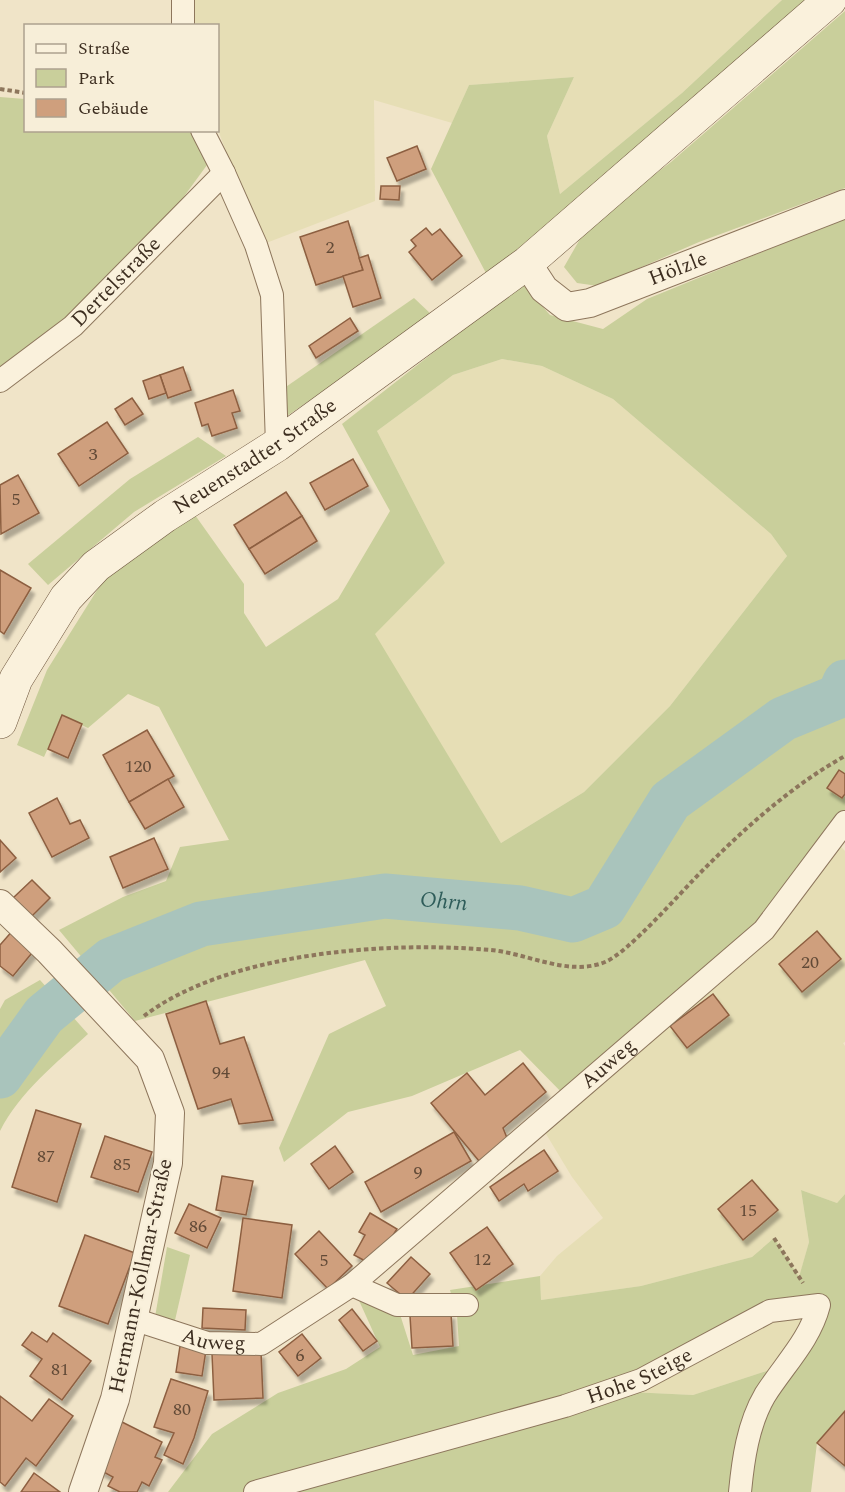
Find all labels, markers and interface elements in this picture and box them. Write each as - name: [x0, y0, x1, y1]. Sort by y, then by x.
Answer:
- legend: [24, 24, 219, 132]
- text: Straße: [78, 35, 130, 62]
- text: Park: [78, 65, 115, 92]
- text: Gebäude: [78, 95, 148, 122]
- street label: Dertelstraße: [64, 229, 169, 335]
- house number: 2: [326, 234, 335, 261]
- street label: Hölzle: [644, 243, 712, 295]
- street label: Neuenstadter Straße: [167, 390, 344, 523]
- house number: 3: [89, 441, 98, 468]
- house number: 5: [12, 486, 21, 513]
- house number: 120: [125, 753, 152, 780]
- water label: Ohrn: [419, 883, 469, 920]
- house number: 20: [801, 949, 819, 976]
- street label: Auweg: [574, 1031, 644, 1097]
- house number: 94: [212, 1059, 230, 1086]
- house number: 87: [37, 1143, 55, 1170]
- house number: 85: [113, 1151, 131, 1178]
- street label: Hermann-Kollmar-Straße: [100, 1156, 182, 1396]
- house number: 9: [414, 1159, 423, 1186]
- house number: 15: [739, 1197, 757, 1224]
- house number: 86: [189, 1213, 207, 1240]
- house number: 12: [473, 1246, 491, 1273]
- house number: 5: [320, 1247, 329, 1274]
- street label: Auweg: [177, 1320, 246, 1360]
- street label: Hohe Steige: [582, 1339, 698, 1413]
- house number: 6: [296, 1342, 305, 1369]
- house number: 81: [51, 1356, 69, 1383]
- house number: 80: [173, 1396, 191, 1423]

